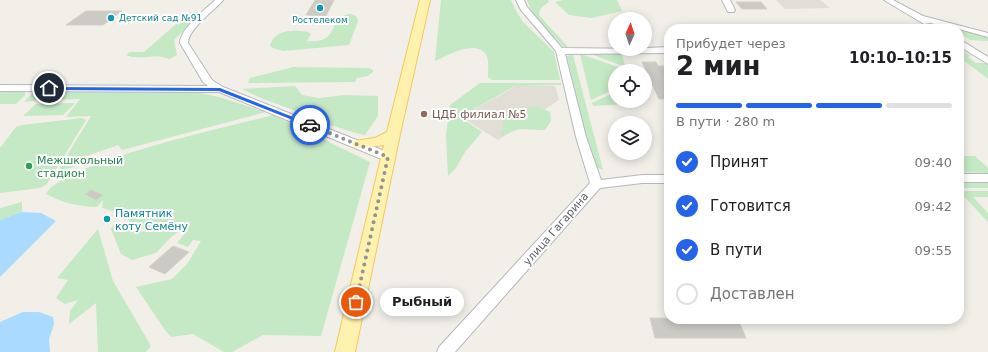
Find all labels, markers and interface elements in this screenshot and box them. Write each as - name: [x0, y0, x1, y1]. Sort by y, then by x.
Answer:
- marker: Ростелеком: [315, 3, 325, 13]
- north arrow: [608, 12, 652, 56]
- map controls: [608, 12, 652, 160]
- marker: Детский сад №91: [106, 13, 116, 23]
- place label: Детский сад №91: [119, 13, 202, 23]
- place label: Ростелеком: [292, 15, 348, 25]
- text: Прибудет через: [676, 36, 786, 51]
- text: 10:10–10:15: [849, 49, 952, 67]
- text: 2 мин: [676, 51, 761, 81]
- button: locate: [608, 64, 652, 108]
- pin: [32, 71, 66, 105]
- icon: home: [38, 77, 60, 99]
- courier: [290, 105, 330, 145]
- place label: ЦДБ филиал №5: [432, 108, 527, 121]
- marker: ЦДБ филиал №5: [419, 109, 429, 119]
- icon: car: [299, 114, 321, 136]
- text: В пути · 280 m: [676, 114, 775, 129]
- button: layers: [608, 116, 652, 160]
- icon: check: [676, 151, 698, 173]
- text: Принят: [710, 153, 768, 171]
- place label: Межшкольный стадион: [37, 154, 123, 180]
- text: 09:40: [915, 155, 952, 170]
- marker: Межшкольный стадион: [24, 161, 34, 171]
- street label: улица Гагарина: [521, 190, 591, 268]
- icon: check: [676, 195, 698, 217]
- text: Готовится: [710, 197, 791, 215]
- text: 09:42: [915, 199, 952, 214]
- place label: Памятник коту Семёну: [115, 207, 188, 233]
- marker: Памятник коту Семёну: [102, 214, 112, 224]
- icon: check: [676, 239, 698, 261]
- text: В пути: [710, 241, 762, 259]
- text: 09:55: [915, 243, 952, 258]
- pin: [339, 285, 373, 319]
- text: Доставлен: [710, 285, 795, 303]
- callout: Рыбный: [380, 288, 464, 316]
- icon: bag: [345, 291, 367, 313]
- text: Рыбный: [392, 294, 452, 309]

